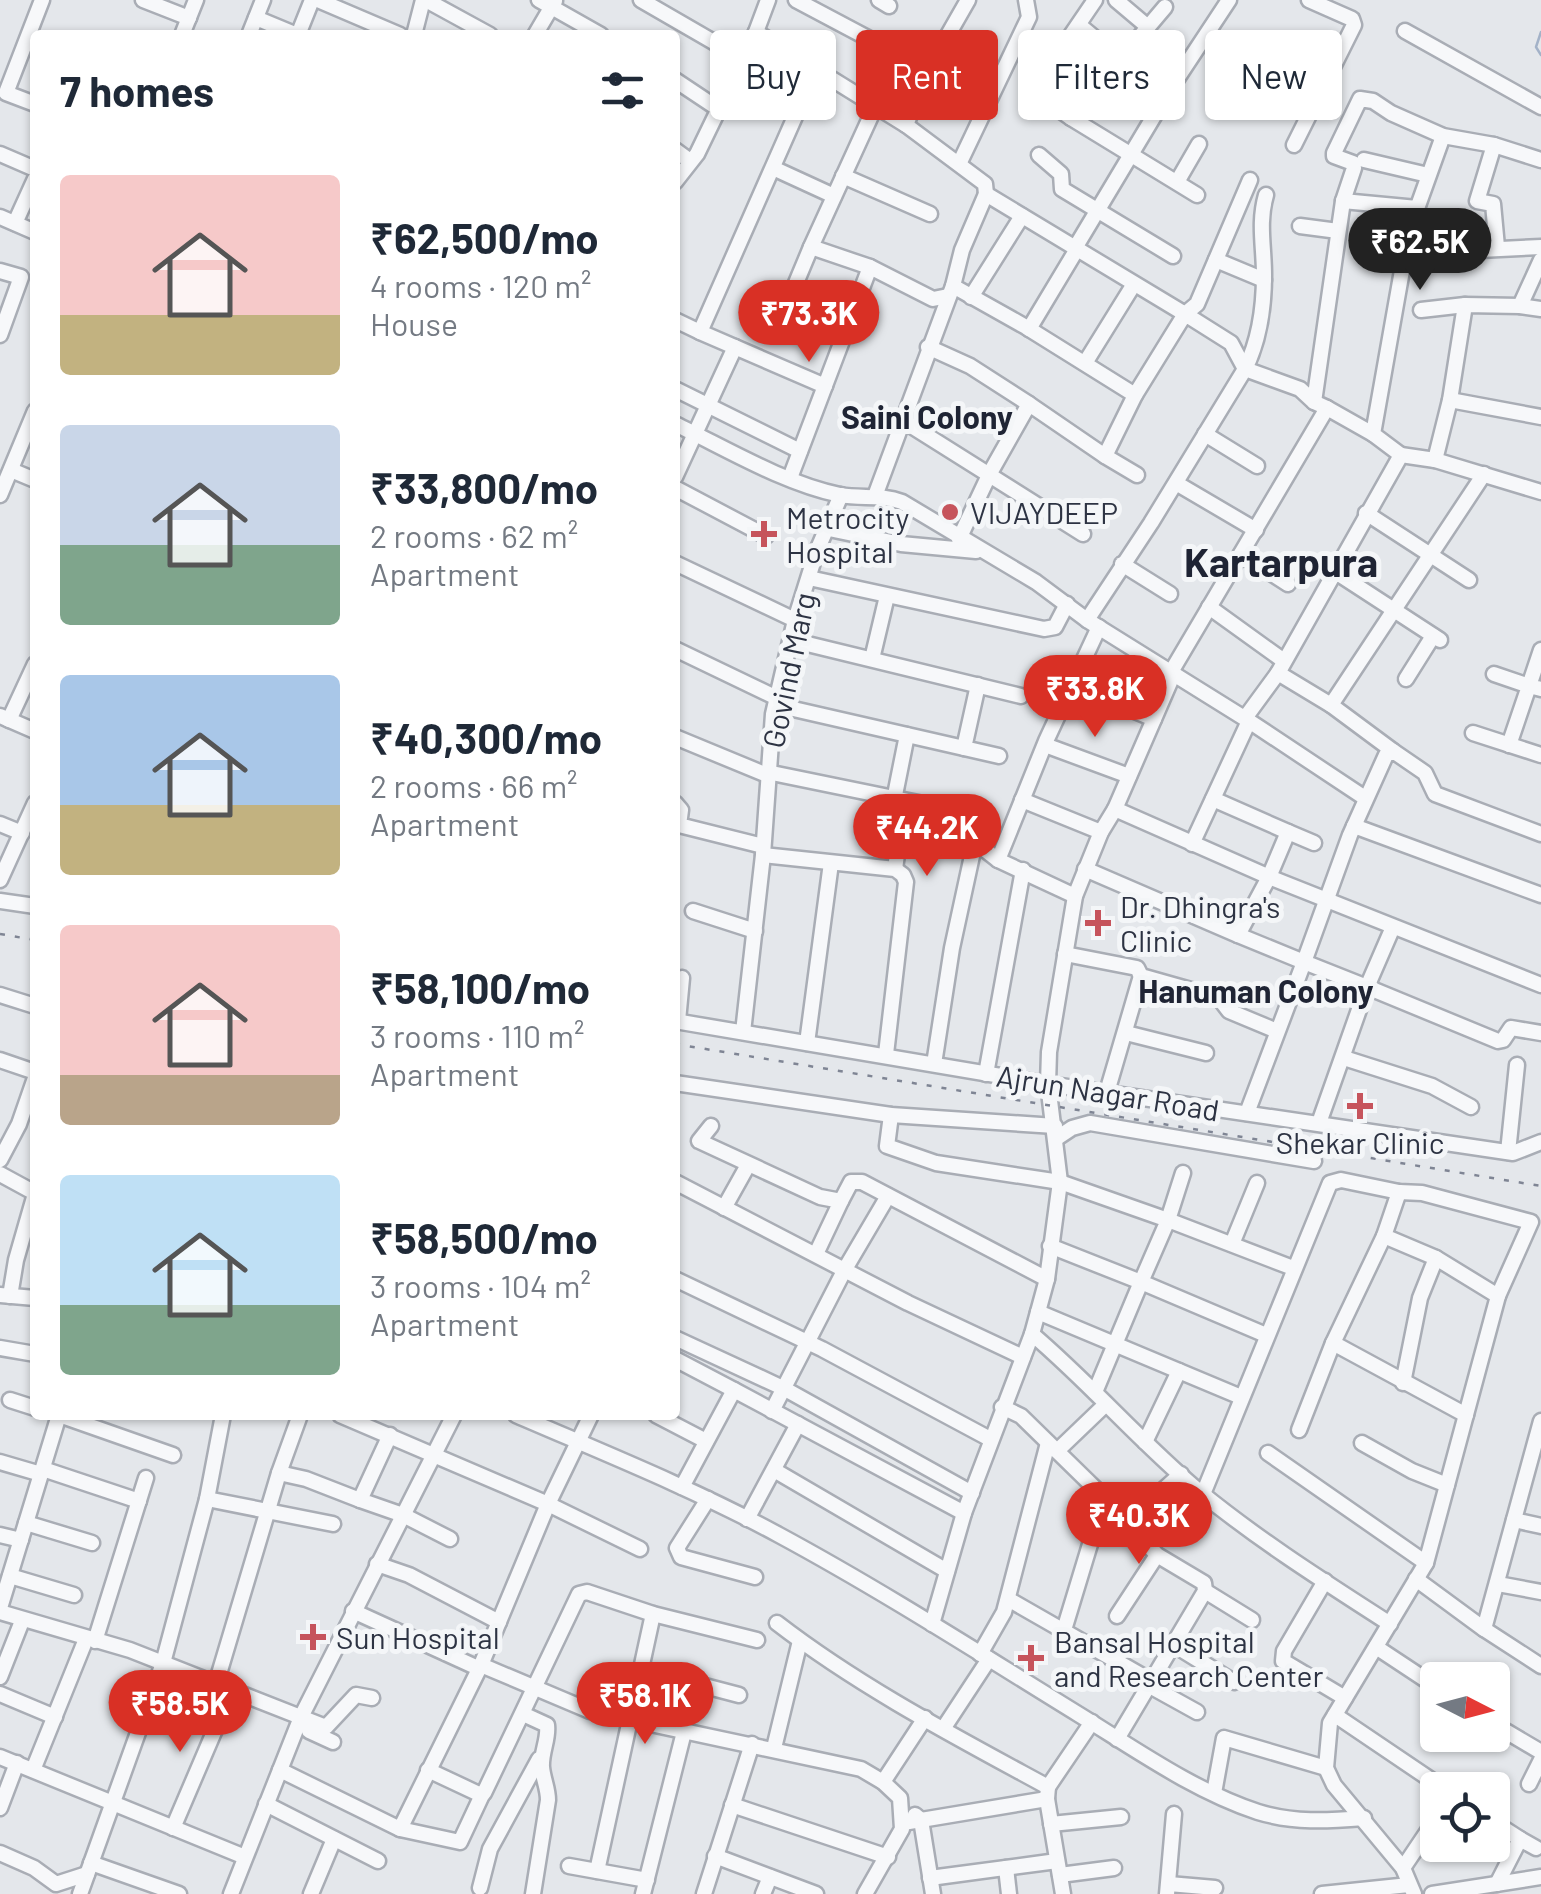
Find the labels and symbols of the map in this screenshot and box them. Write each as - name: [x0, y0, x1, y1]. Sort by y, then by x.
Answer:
- pin: ₹62.5K: [1339, 208, 1501, 293]
- pin: ₹73.3K: [728, 280, 890, 365]
- district label: Saini Colony: [841, 397, 1013, 435]
- place label: VIJAYDEEP: [970, 494, 1118, 530]
- place label: Metrocity Hospital: [786, 499, 909, 569]
- marker: VIJAYDEEP: [939, 501, 961, 523]
- marker: Metrocity Hospital: [751, 521, 777, 547]
- district label: Kartarpura: [1184, 537, 1378, 585]
- street label: Govind Marg: [754, 589, 822, 751]
- pin: ₹33.8K: [1014, 655, 1176, 740]
- pin: ₹44.2K: [846, 794, 1008, 879]
- place label: Dr. Dhingra's Clinic: [1120, 888, 1280, 958]
- marker: Dr. Dhingra's Clinic: [1085, 910, 1111, 936]
- district label: Hanuman Colony: [1138, 971, 1374, 1009]
- street label: Ajrun Nagar Road: [994, 1057, 1222, 1127]
- marker: Shekar Clinic: [1347, 1093, 1373, 1119]
- place label: Shekar Clinic: [1276, 1124, 1444, 1160]
- pin: ₹40.3K: [1058, 1482, 1220, 1567]
- place label: Sun Hospital: [336, 1619, 500, 1655]
- place label: Bansal Hospital and Research Center: [1054, 1623, 1324, 1693]
- marker: Sun Hospital: [300, 1624, 326, 1650]
- marker: Bansal Hospital and Research Center: [1018, 1645, 1044, 1671]
- pin: ₹58.1K: [564, 1662, 726, 1747]
- north arrow: [1420, 1662, 1510, 1752]
- pin: ₹58.5K: [99, 1670, 261, 1755]

